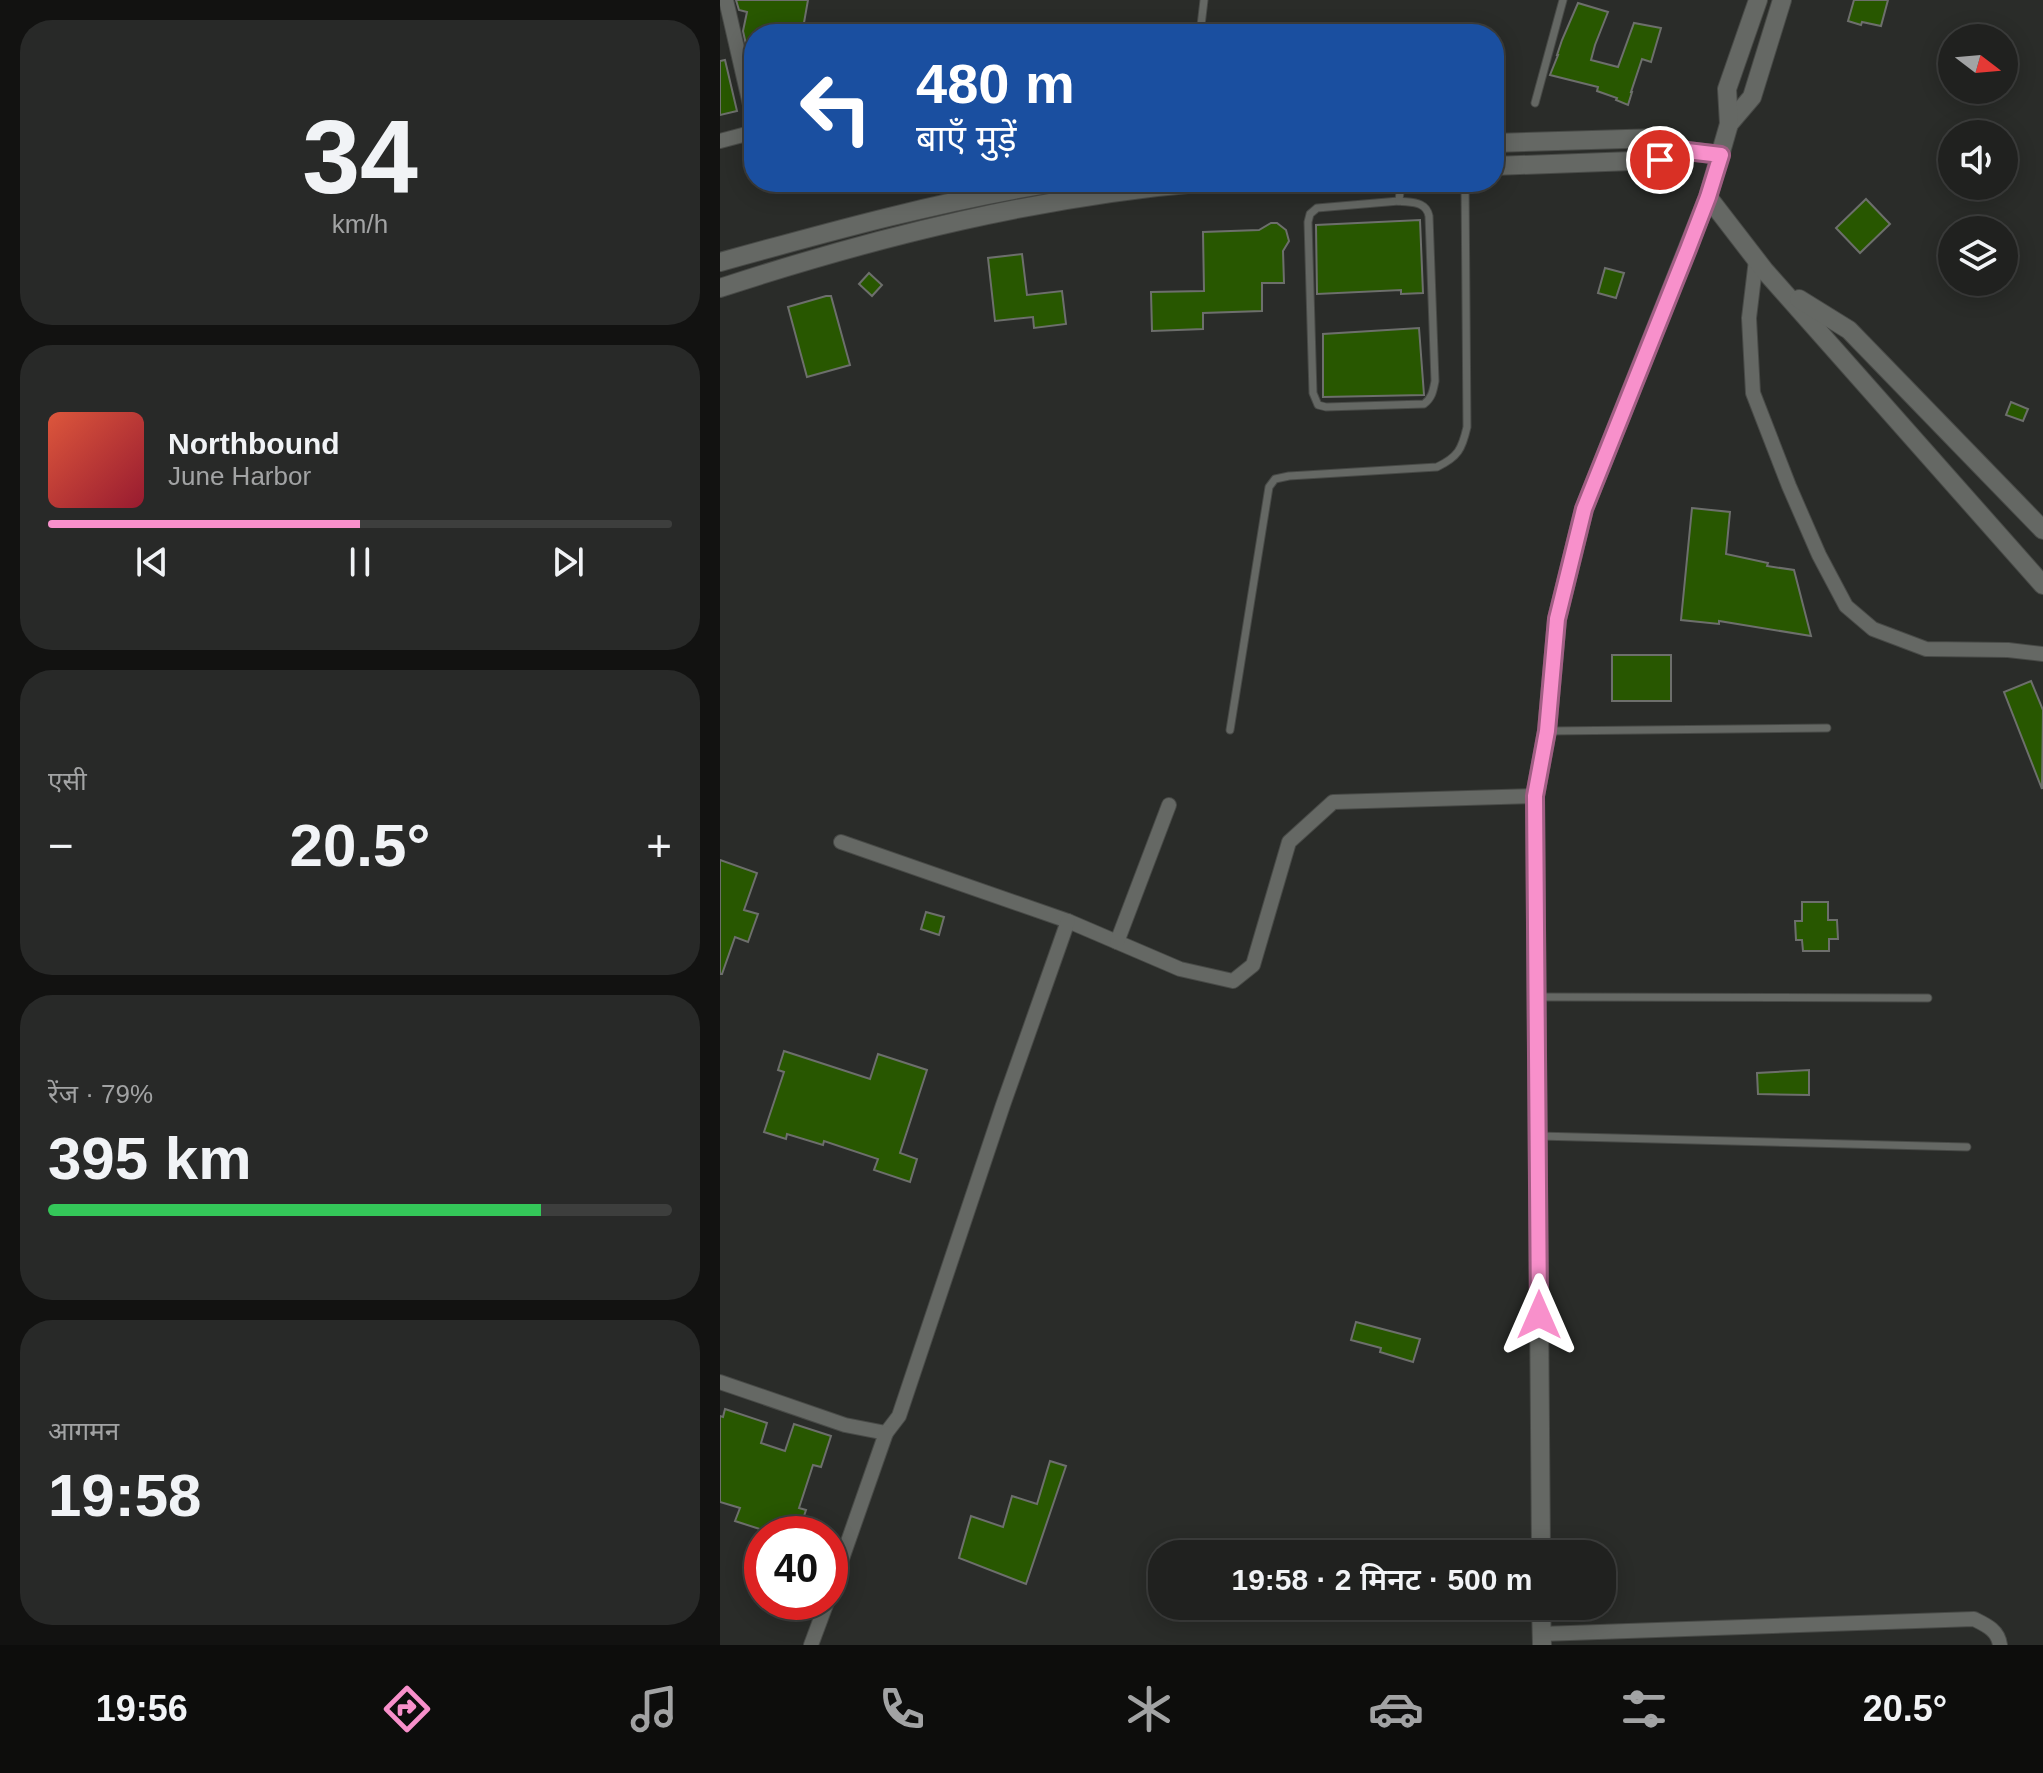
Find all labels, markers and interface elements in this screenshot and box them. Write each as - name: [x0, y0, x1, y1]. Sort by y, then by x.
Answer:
- north arrow: [1938, 24, 2018, 104]
- map controls: [1938, 24, 2018, 296]
- text: 480 m: [916, 52, 1075, 115]
- icon: left: [784, 56, 888, 160]
- text: 34: [302, 99, 418, 215]
- text: बाएँ मुड़ें: [916, 118, 1017, 159]
- button: sound: [1938, 120, 2018, 200]
- pin: [1626, 126, 1694, 194]
- icon: arrive: [1638, 138, 1682, 182]
- text: km/h: [332, 209, 388, 239]
- button: layers: [1938, 216, 2018, 296]
- text: Northbound: [168, 427, 340, 460]
- text: June Harbor: [168, 461, 311, 491]
- icon: previous: [130, 540, 174, 584]
- icon: pause: [338, 540, 382, 584]
- icon: next: [546, 540, 590, 584]
- text: एसी: [48, 766, 87, 796]
- text: 20.5°: [290, 812, 430, 879]
- text: −: [48, 821, 74, 870]
- text: +: [646, 821, 672, 870]
- text: रेंज · 79%: [48, 1079, 153, 1109]
- text: 395 km: [48, 1125, 252, 1192]
- position arrow: [1497, 1273, 1581, 1357]
- text: आगमन: [48, 1416, 119, 1446]
- text: 19:58: [48, 1462, 201, 1529]
- speed limit sign: 40: [744, 1516, 848, 1620]
- text: 19:58 · 2 मिनट · 500 m: [1231, 1563, 1533, 1596]
- icon: directions: [379, 1681, 435, 1737]
- icon: music: [626, 1681, 682, 1737]
- icon: phone: [874, 1681, 930, 1737]
- icon: climate: [1121, 1681, 1177, 1737]
- icon: car: [1368, 1681, 1424, 1737]
- icon: filters: [1616, 1681, 1672, 1737]
- text: 19:56: [96, 1688, 188, 1729]
- text: 20.5°: [1863, 1688, 1947, 1729]

